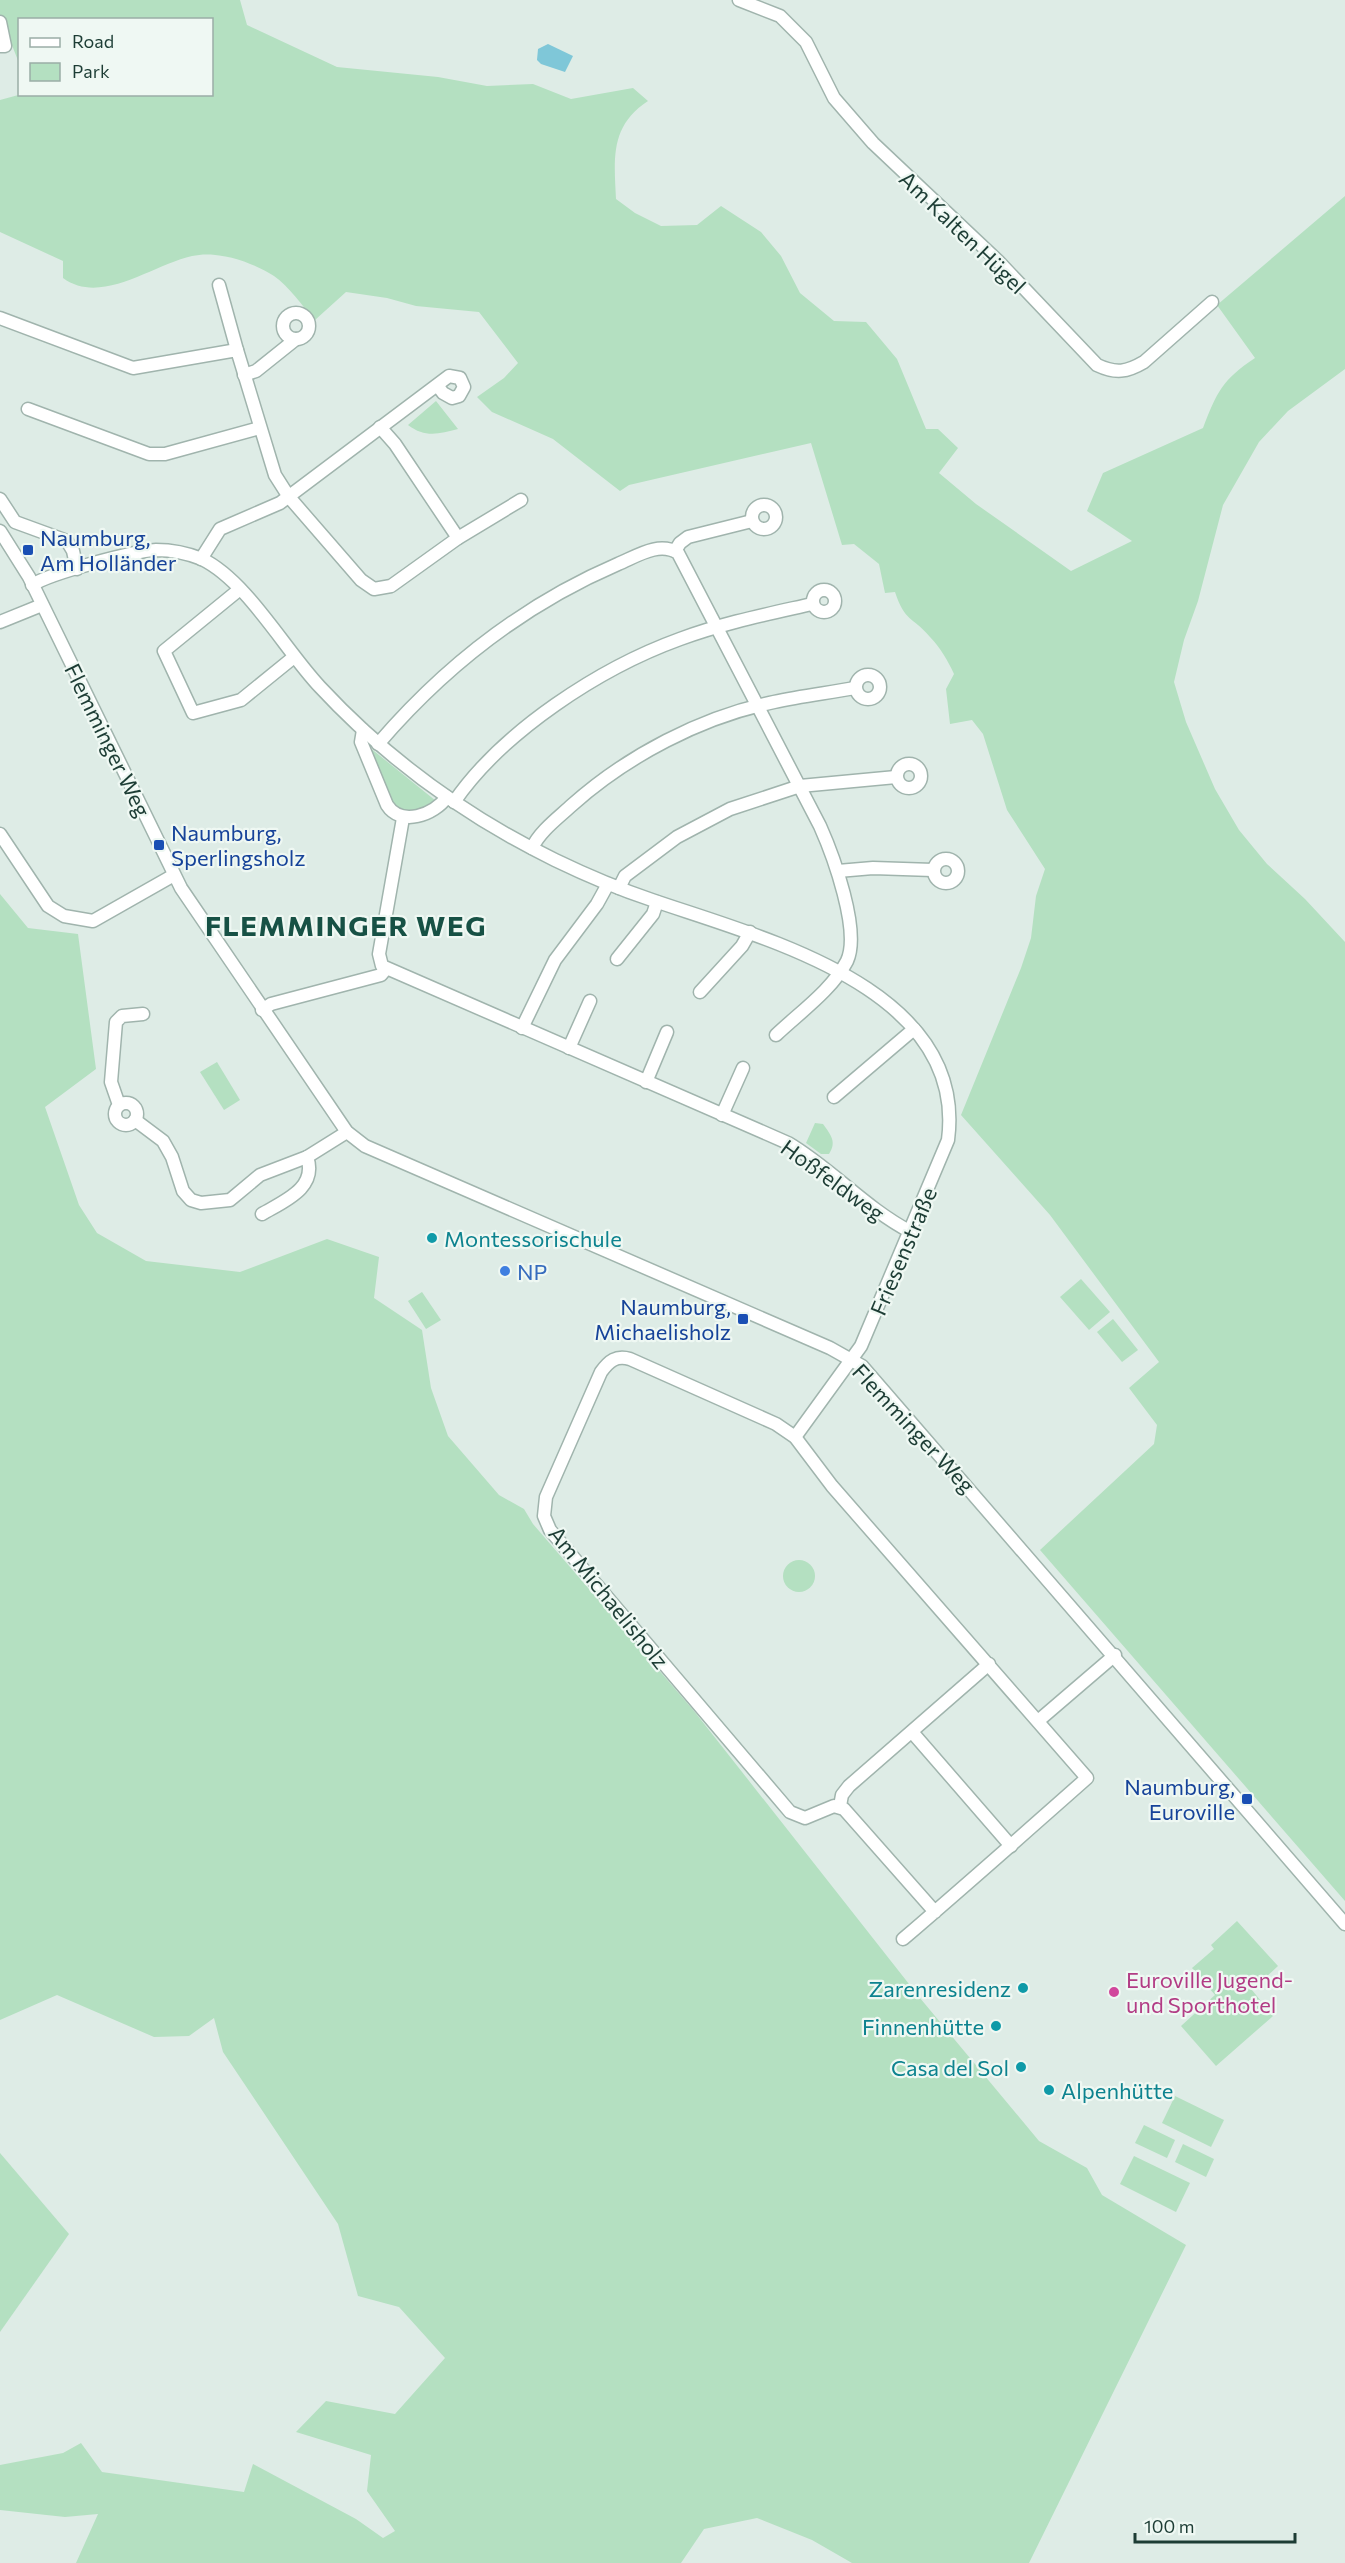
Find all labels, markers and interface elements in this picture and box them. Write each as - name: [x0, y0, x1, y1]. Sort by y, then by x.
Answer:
- legend: [18, 18, 213, 96]
- text: Road: [72, 30, 114, 52]
- text: Park: [72, 60, 110, 82]
- street label: Am Kalten Hügel: [894, 165, 1032, 299]
- place label: Naumburg, Am Holländer: [40, 524, 177, 576]
- marker: Naumburg, Am Holländer: [21, 543, 35, 557]
- street label: Flemminger Weg: [59, 659, 157, 821]
- place label: Naumburg, Sperlingsholz: [171, 819, 305, 871]
- marker: Naumburg, Sperlingsholz: [152, 838, 166, 852]
- district label: FLEMMINGER WEG: [205, 908, 487, 942]
- street label: Hoßfeldweg: [776, 1133, 890, 1227]
- street label: Friesenstraße: [864, 1183, 942, 1319]
- place label: Montessorischule: [444, 1225, 622, 1252]
- marker: Montessorischule: [425, 1231, 439, 1245]
- place label: NP: [517, 1258, 547, 1285]
- marker: NP: [498, 1264, 512, 1278]
- place label: Naumburg, Michaelisholz: [594, 1293, 731, 1345]
- marker: Naumburg, Michaelisholz: [736, 1312, 750, 1326]
- street label: Flemminger Weg: [847, 1358, 981, 1498]
- street label: Am Michaelisholz: [543, 1520, 675, 1674]
- place label: Naumburg, Euroville: [1124, 1773, 1235, 1825]
- marker: Naumburg, Euroville: [1240, 1792, 1254, 1806]
- place label: Euroville Jugend- und Sporthotel: [1126, 1966, 1293, 2018]
- place label: Zarenresidenz: [869, 1975, 1011, 2002]
- marker: Zarenresidenz: [1016, 1981, 1030, 1995]
- marker: Euroville Jugend- und Sporthotel: [1107, 1985, 1121, 1999]
- place label: Finnenhütte: [862, 2013, 984, 2040]
- marker: Finnenhütte: [989, 2019, 1003, 2033]
- place label: Casa del Sol: [891, 2054, 1009, 2081]
- marker: Casa del Sol: [1014, 2060, 1028, 2074]
- place label: Alpenhütte: [1061, 2077, 1173, 2104]
- marker: Alpenhütte: [1042, 2083, 1056, 2097]
- scale bar: [1135, 2506, 1296, 2544]
- text: 100 m: [1144, 2515, 1194, 2537]

